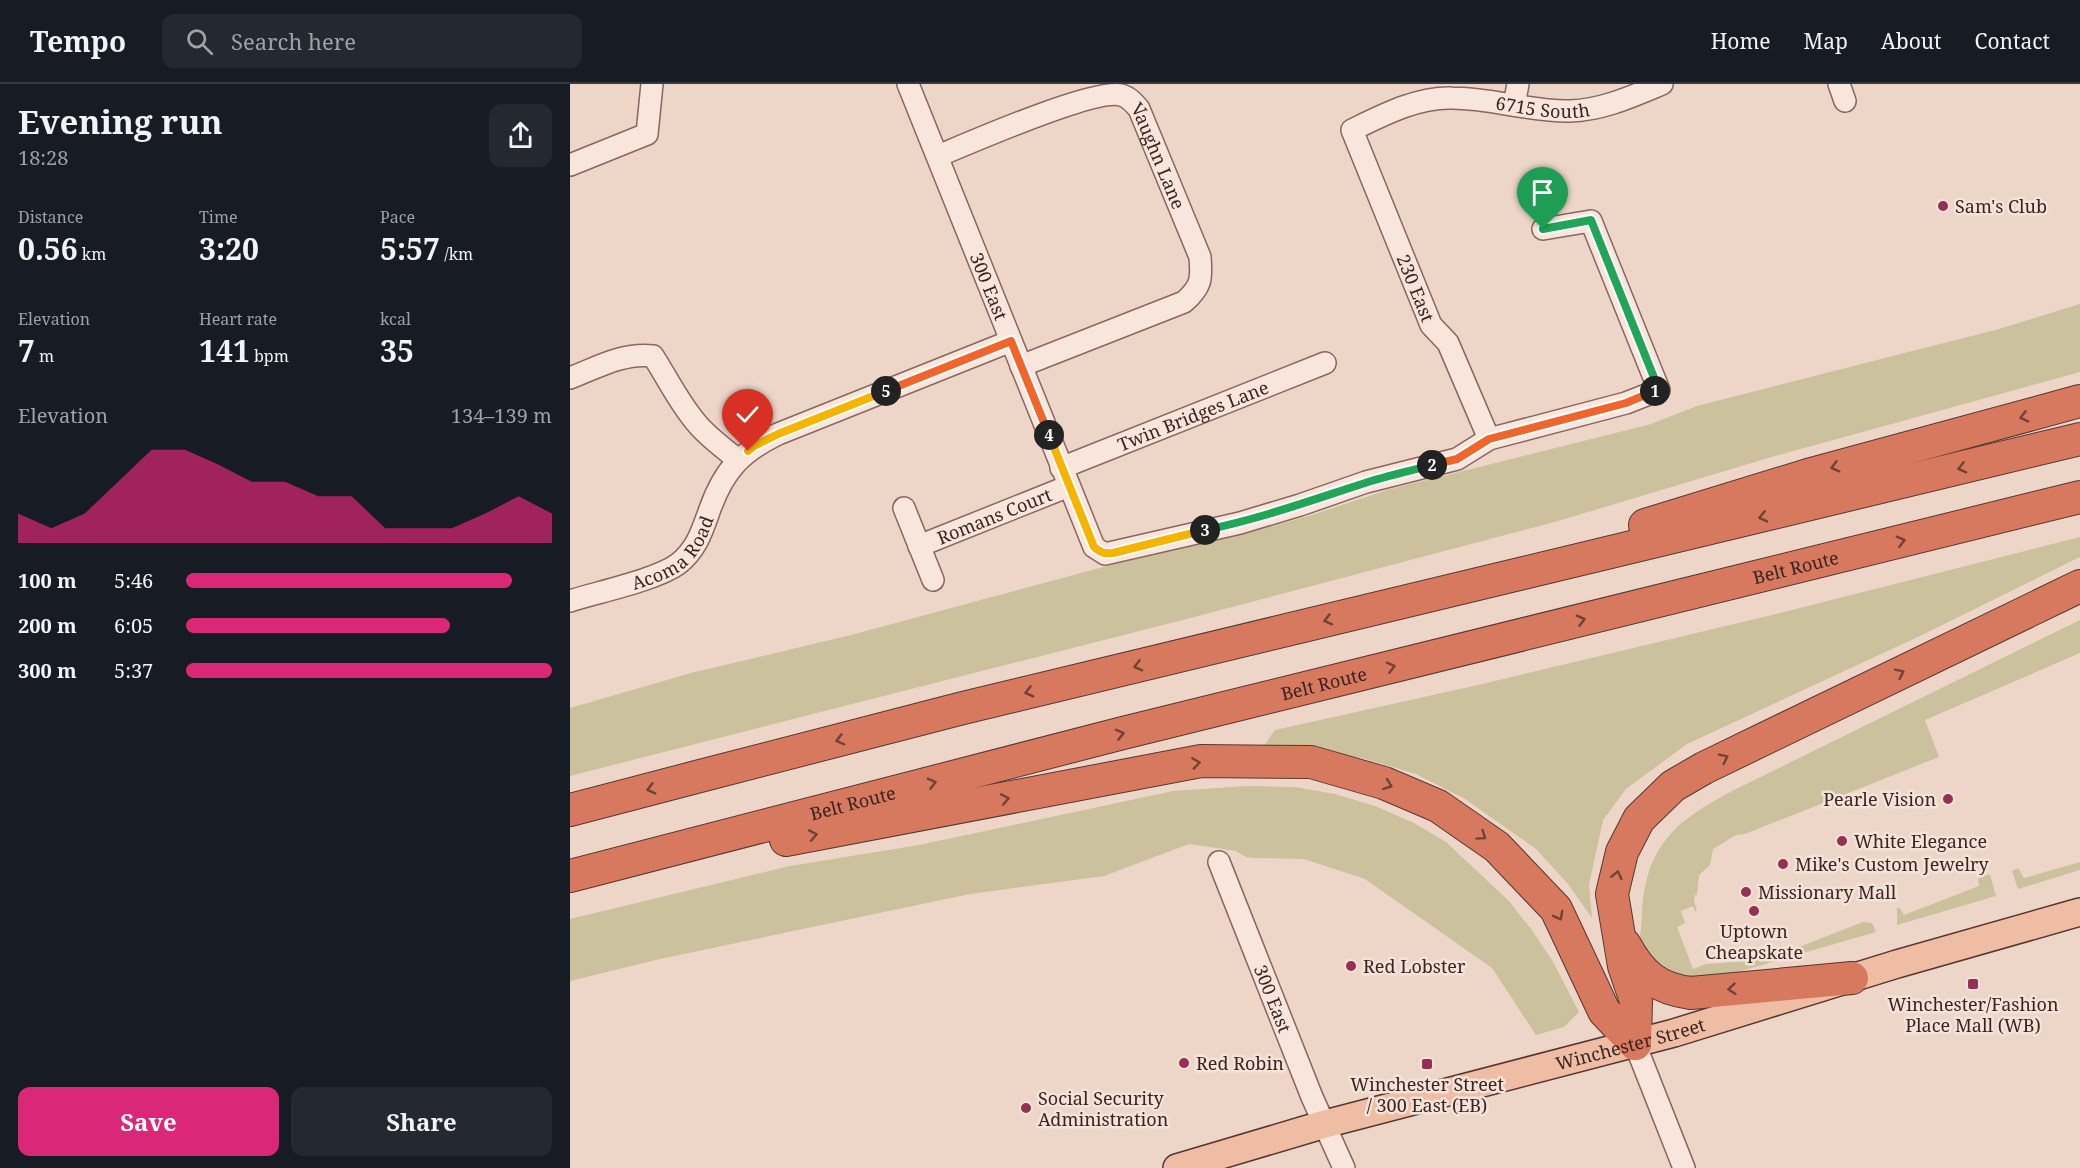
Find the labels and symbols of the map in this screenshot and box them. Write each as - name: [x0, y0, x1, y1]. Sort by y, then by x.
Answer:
- street label: 6715 South: [1494, 90, 1591, 123]
- street label: Vaughn Lane: [1126, 97, 1191, 213]
- pin: [1517, 167, 1568, 229]
- place label: Sam's Club: [1955, 194, 2047, 218]
- marker: Sam's Club: [1936, 199, 1950, 213]
- street label: 300 East: [965, 249, 1014, 324]
- street label: 230 East: [1392, 251, 1440, 325]
- street label: Twin Bridges Lane: [1114, 375, 1272, 456]
- pin: 5: [871, 376, 901, 406]
- pin: 1: [1640, 376, 1670, 406]
- pin: [722, 389, 773, 451]
- one-way arrow: [2019, 409, 2029, 422]
- pin: 4: [1034, 420, 1064, 450]
- pin: 2: [1417, 450, 1447, 480]
- one-way arrow: [1831, 460, 1841, 473]
- one-way arrow: [1957, 461, 1967, 474]
- street label: Romans Court: [933, 482, 1055, 550]
- one-way arrow: [1758, 510, 1768, 523]
- street label: Acoma Road: [629, 512, 719, 595]
- pin: 3: [1190, 515, 1220, 545]
- one-way arrow: [1896, 536, 1906, 549]
- street label: Belt Route: [1750, 545, 1841, 589]
- one-way arrow: [1323, 612, 1333, 625]
- one-way arrow: [1575, 615, 1585, 628]
- one-way arrow: [1134, 658, 1144, 671]
- street label: Belt Route: [1278, 661, 1369, 706]
- one-way arrow: [1385, 662, 1396, 674]
- one-way arrow: [1893, 669, 1904, 681]
- one-way arrow: [1024, 685, 1034, 698]
- one-way arrow: [1115, 728, 1125, 741]
- one-way arrow: [835, 733, 845, 746]
- one-way arrow: [1718, 754, 1729, 766]
- one-way arrow: [1192, 757, 1201, 769]
- one-way arrow: [926, 777, 936, 790]
- one-way arrow: [1381, 778, 1392, 790]
- street label: Belt Route: [807, 780, 898, 825]
- one-way arrow: [646, 782, 656, 795]
- place label: Pearle Vision: [1823, 787, 1936, 811]
- marker: Pearle Vision: [1941, 792, 1955, 806]
- one-way arrow: [999, 793, 1009, 806]
- one-way arrow: [808, 829, 818, 842]
- one-way arrow: [1475, 829, 1486, 840]
- place label: White Elegance: [1854, 829, 1987, 853]
- marker: White Elegance: [1835, 834, 1849, 848]
- place label: Mike's Custom Jewelry: [1795, 852, 1989, 876]
- marker: Mike's Custom Jewelry: [1776, 857, 1790, 871]
- one-way arrow: [1609, 870, 1622, 880]
- place label: Missionary Mall: [1758, 880, 1897, 904]
- marker: Missionary Mall: [1739, 885, 1753, 899]
- marker: Uptown Cheapskate: [1747, 904, 1761, 918]
- one-way arrow: [1552, 910, 1563, 920]
- place label: Uptown Cheapskate: [1705, 919, 1803, 964]
- place label: Red Lobster: [1363, 954, 1466, 978]
- marker: Red Lobster: [1344, 959, 1358, 973]
- street label: 300 East: [1249, 961, 1297, 1036]
- marker: Winchester/Fashion Place Mall (WB): [1966, 977, 1980, 991]
- one-way arrow: [1727, 982, 1736, 995]
- place label: Winchester/Fashion Place Mall (WB): [1887, 992, 2059, 1037]
- street label: Winchester Street: [1553, 1012, 1708, 1075]
- place label: Red Robin: [1196, 1051, 1284, 1075]
- marker: Red Robin: [1177, 1056, 1191, 1070]
- marker: Winchester Street / 300 East (EB): [1420, 1057, 1434, 1071]
- place label: Winchester Street / 300 East (EB): [1350, 1072, 1504, 1117]
- place label: Social Security Administration: [1038, 1086, 1169, 1131]
- marker: Social Security Administration: [1019, 1101, 1033, 1115]

